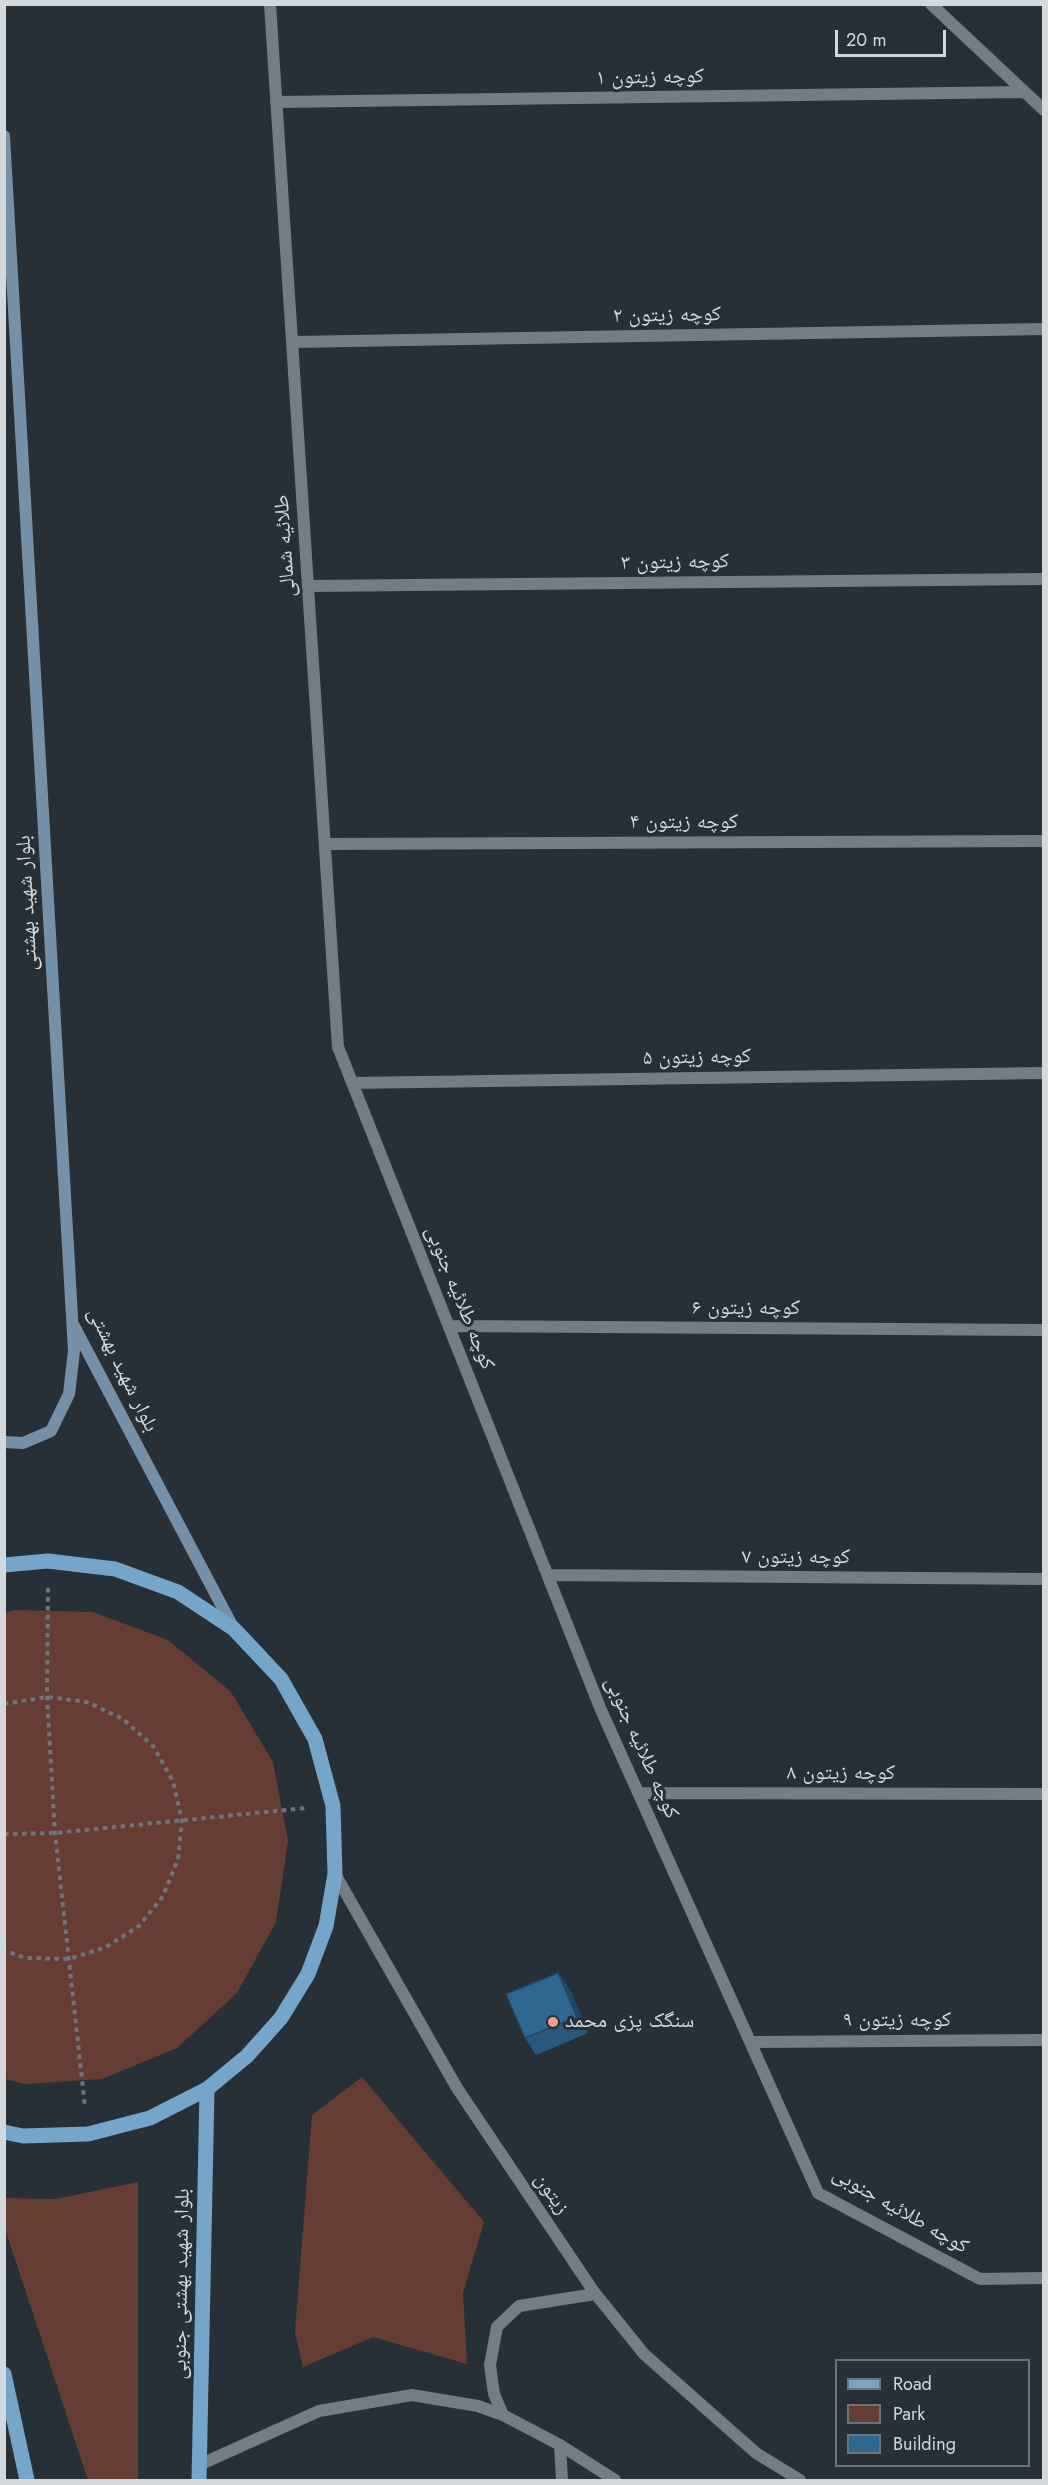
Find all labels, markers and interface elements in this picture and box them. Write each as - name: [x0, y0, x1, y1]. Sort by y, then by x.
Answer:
- scale bar: [838, 18, 949, 56]
- text: 20 m: [846, 27, 886, 53]
- street label: کوچه زیتون ۱: [596, 64, 704, 92]
- street label: کوچه زیتون ۲: [613, 302, 721, 330]
- street label: طلائیه شمالی: [270, 494, 302, 598]
- street label: کوچه زیتون ۳: [621, 549, 729, 577]
- street label: کوچه زیتون ۴: [630, 810, 738, 836]
- street label: بلوار شهید بهشتی: [12, 835, 44, 971]
- street label: کوچه زیتون ۵: [643, 1044, 751, 1072]
- street label: کوچه طلائیه جنوبی: [419, 1222, 499, 1374]
- street label: کوچه زیتون ۶: [692, 1296, 800, 1322]
- street label: بلوار شهید بهشتی: [81, 1304, 163, 1436]
- street label: کوچه زیتون ۷: [742, 1545, 850, 1571]
- street label: کوچه طلائیه جنوبی: [598, 1673, 684, 1823]
- street label: کوچه زیتون ۸: [787, 1761, 895, 1787]
- street label: کوچه زیتون ۹: [843, 2008, 951, 2034]
- place label: سنگک پزی محمد: [565, 2009, 694, 2035]
- marker: سنگک پزی محمد: [546, 2015, 560, 2029]
- street label: کوچه طلائیه جنوبی: [827, 2162, 973, 2260]
- street label: زيتون: [528, 2168, 574, 2220]
- street label: بلوار شهید بهشتی جنوبی: [168, 2188, 196, 2380]
- legend: [835, 2359, 1030, 2467]
- text: Road: [893, 2371, 932, 2397]
- text: Park: [893, 2401, 925, 2427]
- text: Building: [893, 2431, 956, 2457]

